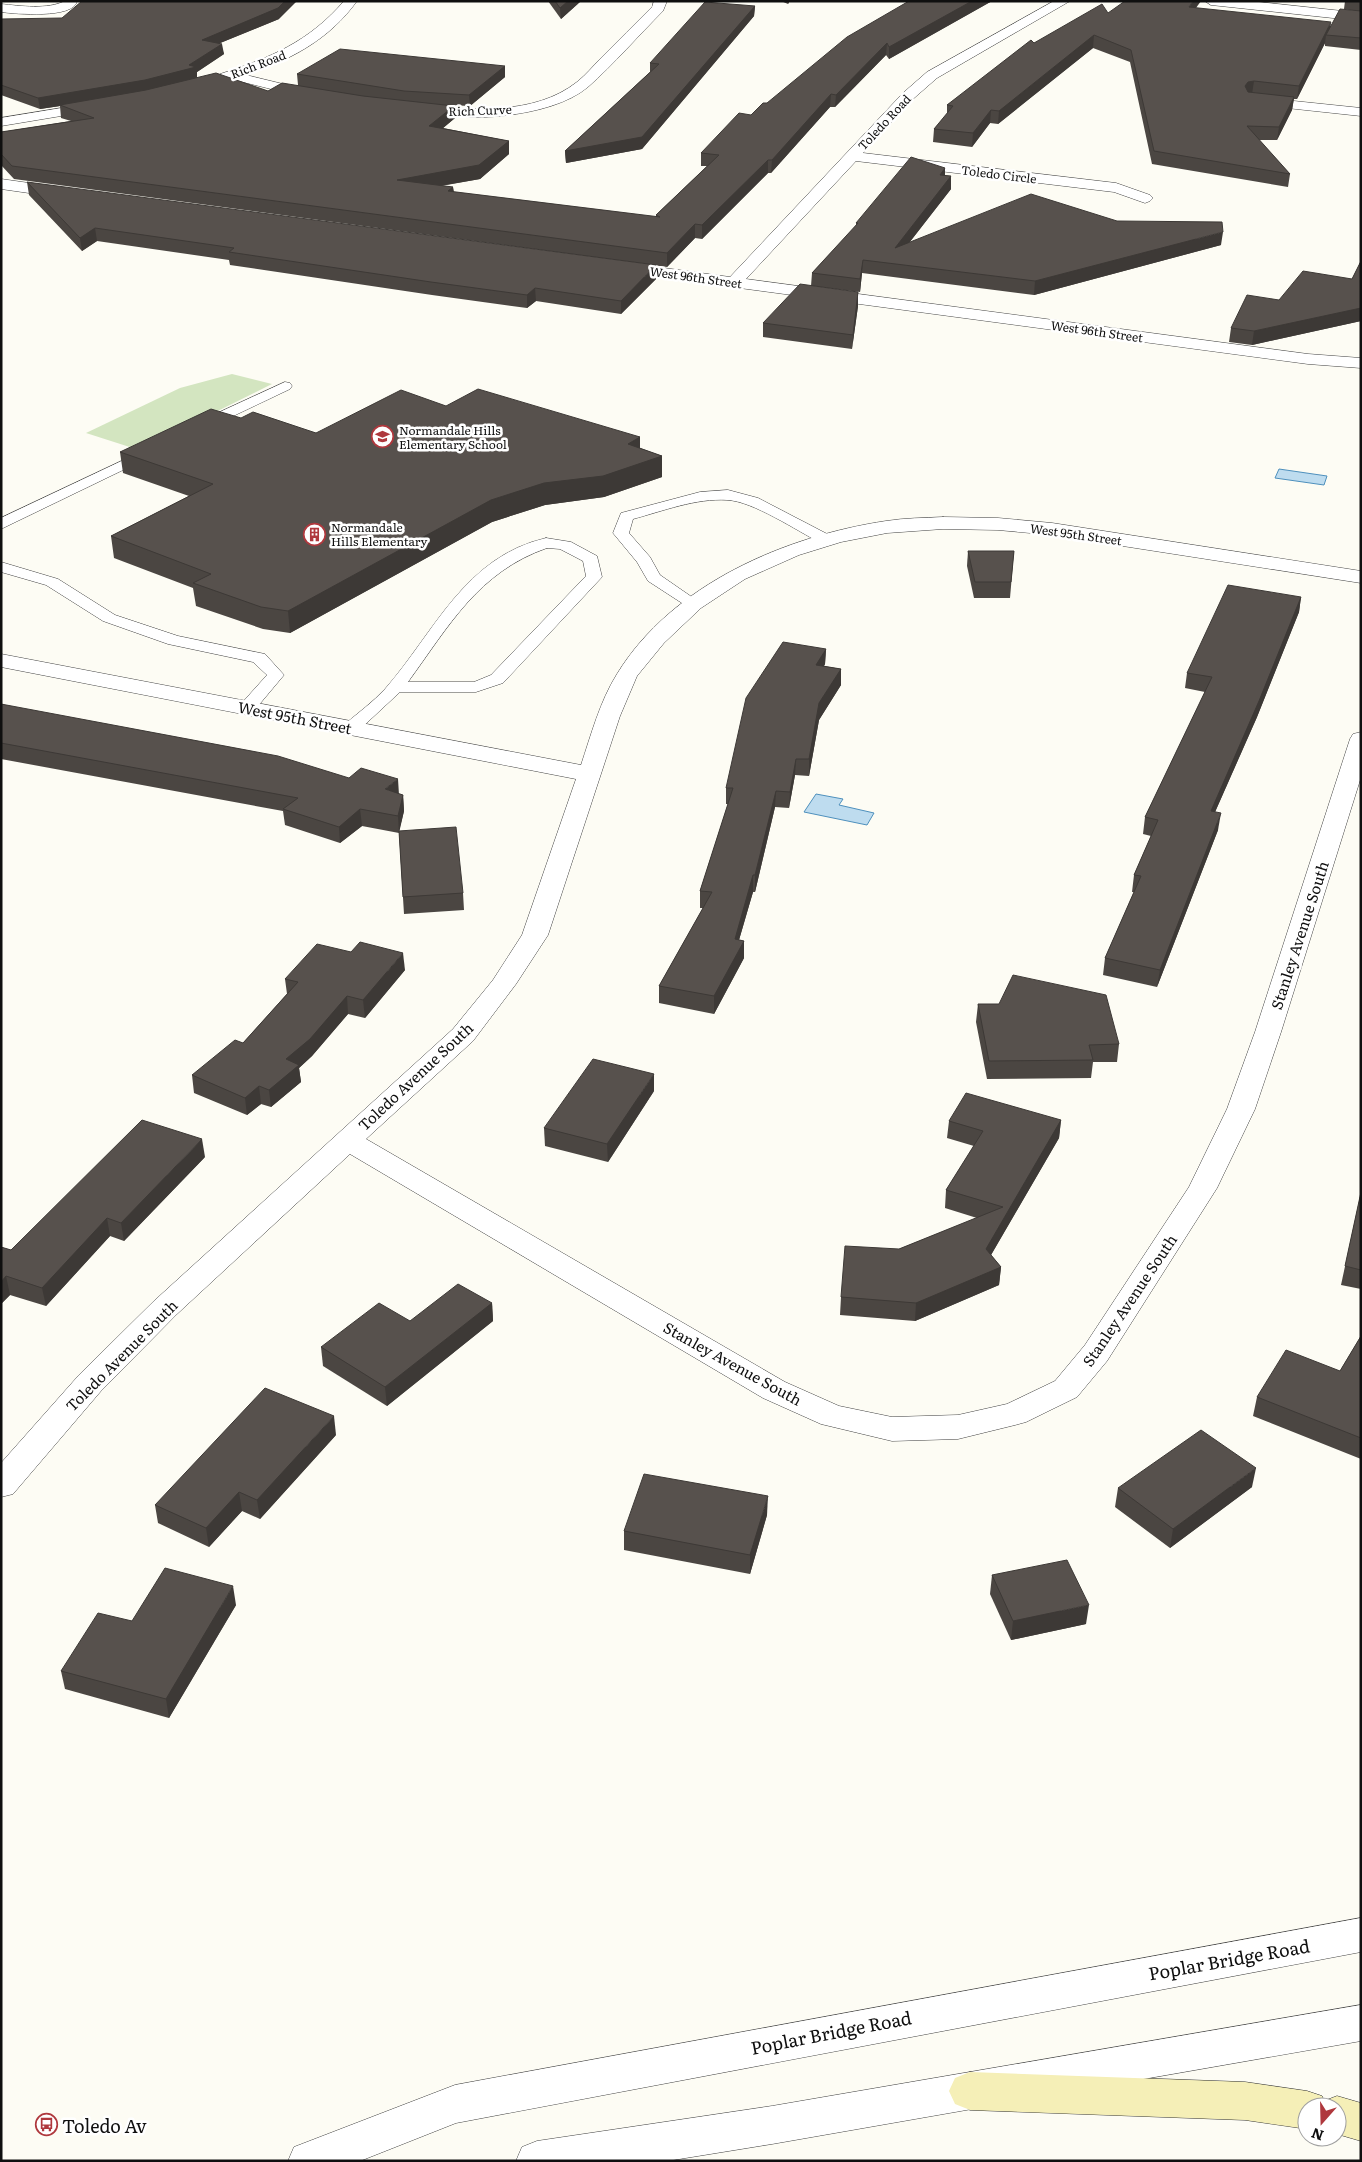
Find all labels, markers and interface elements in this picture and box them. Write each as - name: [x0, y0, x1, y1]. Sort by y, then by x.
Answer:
- street label: Rich Road: [228, 45, 289, 83]
- street label: Toledo Road: [853, 90, 915, 154]
- street label: Rich Curve: [448, 100, 512, 120]
- street label: Toledo Circle: [960, 160, 1038, 188]
- street label: West 96th Street: [649, 262, 743, 292]
- street label: West 96th Street: [1050, 316, 1144, 346]
- place label: Normandale Hills Elementary School: [399, 421, 507, 453]
- school or university icon: Normandale Hills Elementary School: [371, 425, 395, 449]
- place label: Normandale Hills Elementary: [331, 518, 428, 550]
- street label: West 95th Street: [1029, 519, 1123, 549]
- building icon: Normandale Hills Elementary: [303, 522, 327, 546]
- street label: West 95th Street: [236, 695, 354, 739]
- street label: Stanley Avenue South: [1264, 858, 1334, 1012]
- street label: Toledo Avenue South: [352, 1016, 478, 1136]
- street label: Stanley Avenue South: [1076, 1229, 1182, 1371]
- street label: Toledo Avenue South: [60, 1294, 182, 1416]
- street label: Stanley Avenue South: [660, 1315, 806, 1411]
- street label: Poplar Bridge Road: [1146, 1932, 1312, 1986]
- street label: Poplar Bridge Road: [748, 2003, 914, 2061]
- north arrow: [1297, 2097, 1347, 2147]
- place label: Toledo Av: [62, 2112, 147, 2139]
- bus stop icon: Toledo Av: [34, 2113, 58, 2137]
- text: N: [1308, 2124, 1326, 2147]

